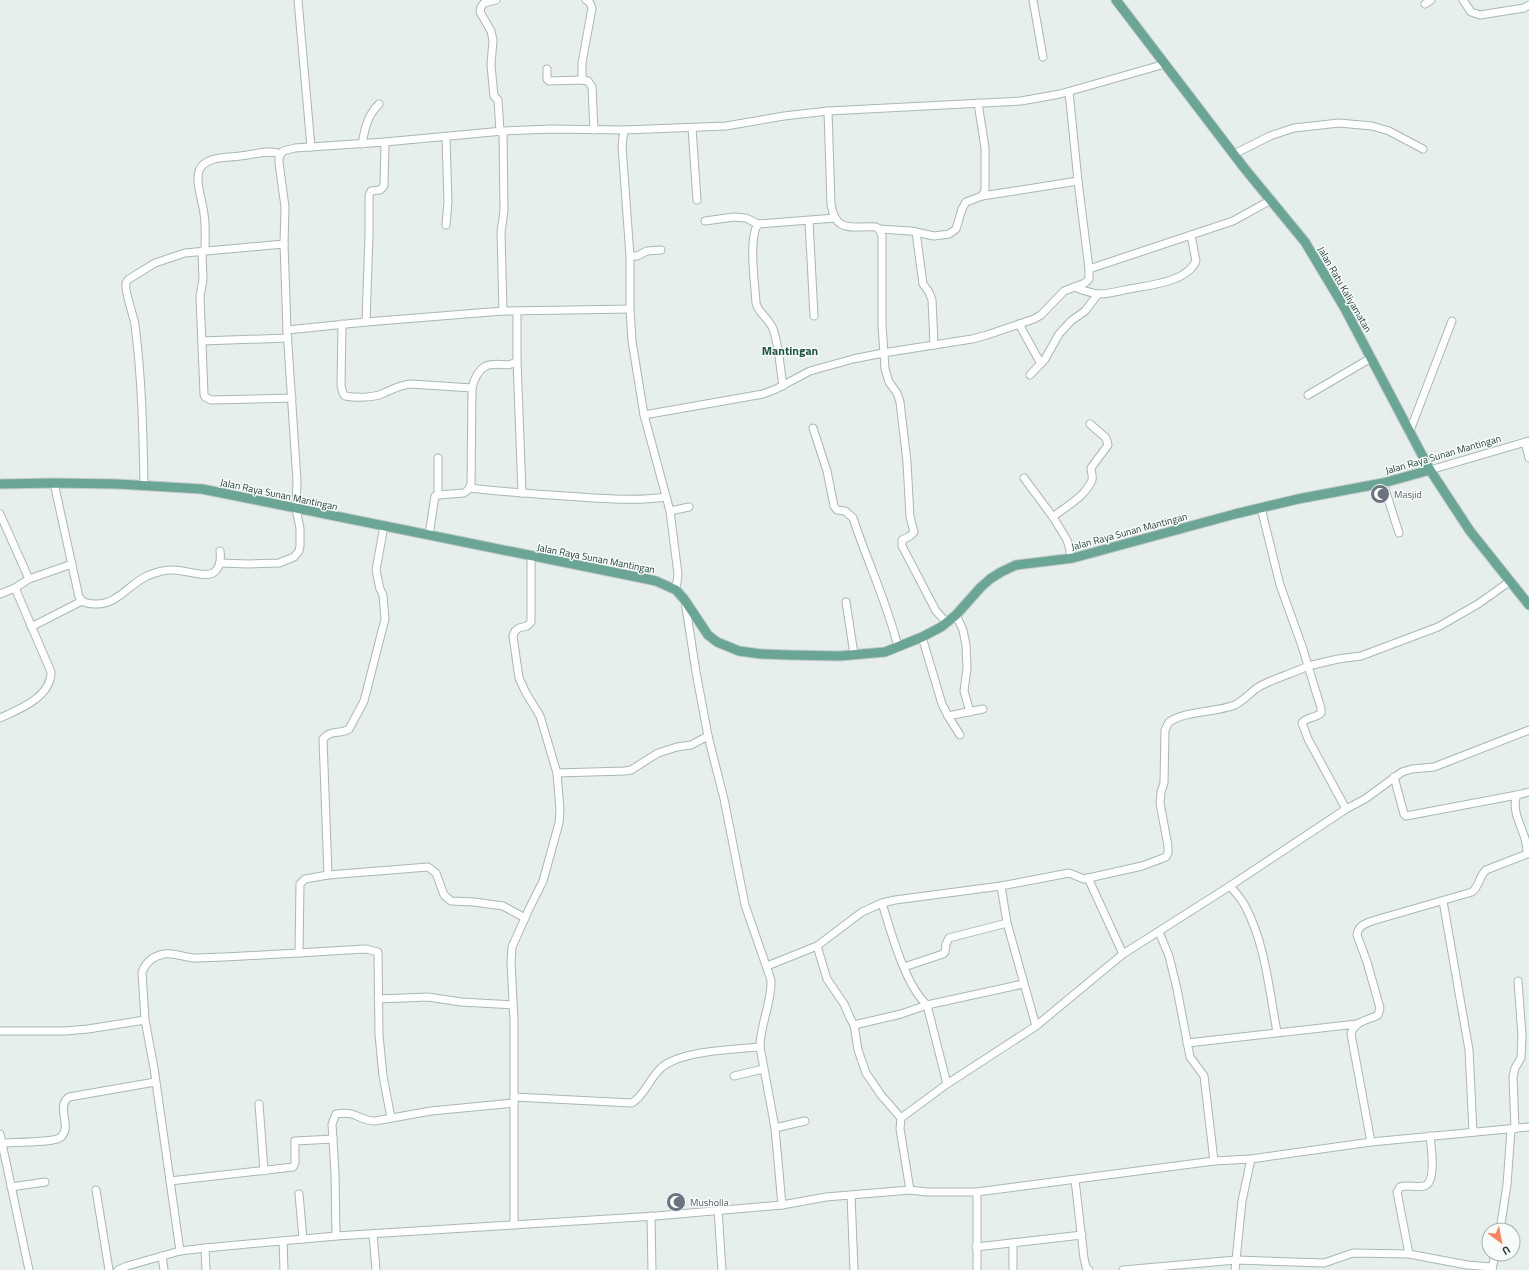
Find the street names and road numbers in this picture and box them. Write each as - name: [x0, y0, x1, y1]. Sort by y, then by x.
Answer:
- street label: Jalan Ratu Kaliyamatan: [1314, 243, 1375, 335]
- street label: Jalan Raya Sunan Mantingan: [1383, 431, 1503, 478]
- street label: Jalan Raya Sunan Mantingan: [219, 475, 339, 514]
- street label: Jalan Raya Sunan Mantingan: [1069, 509, 1189, 554]
- street label: Jalan Raya Sunan Mantingan: [536, 540, 656, 577]

